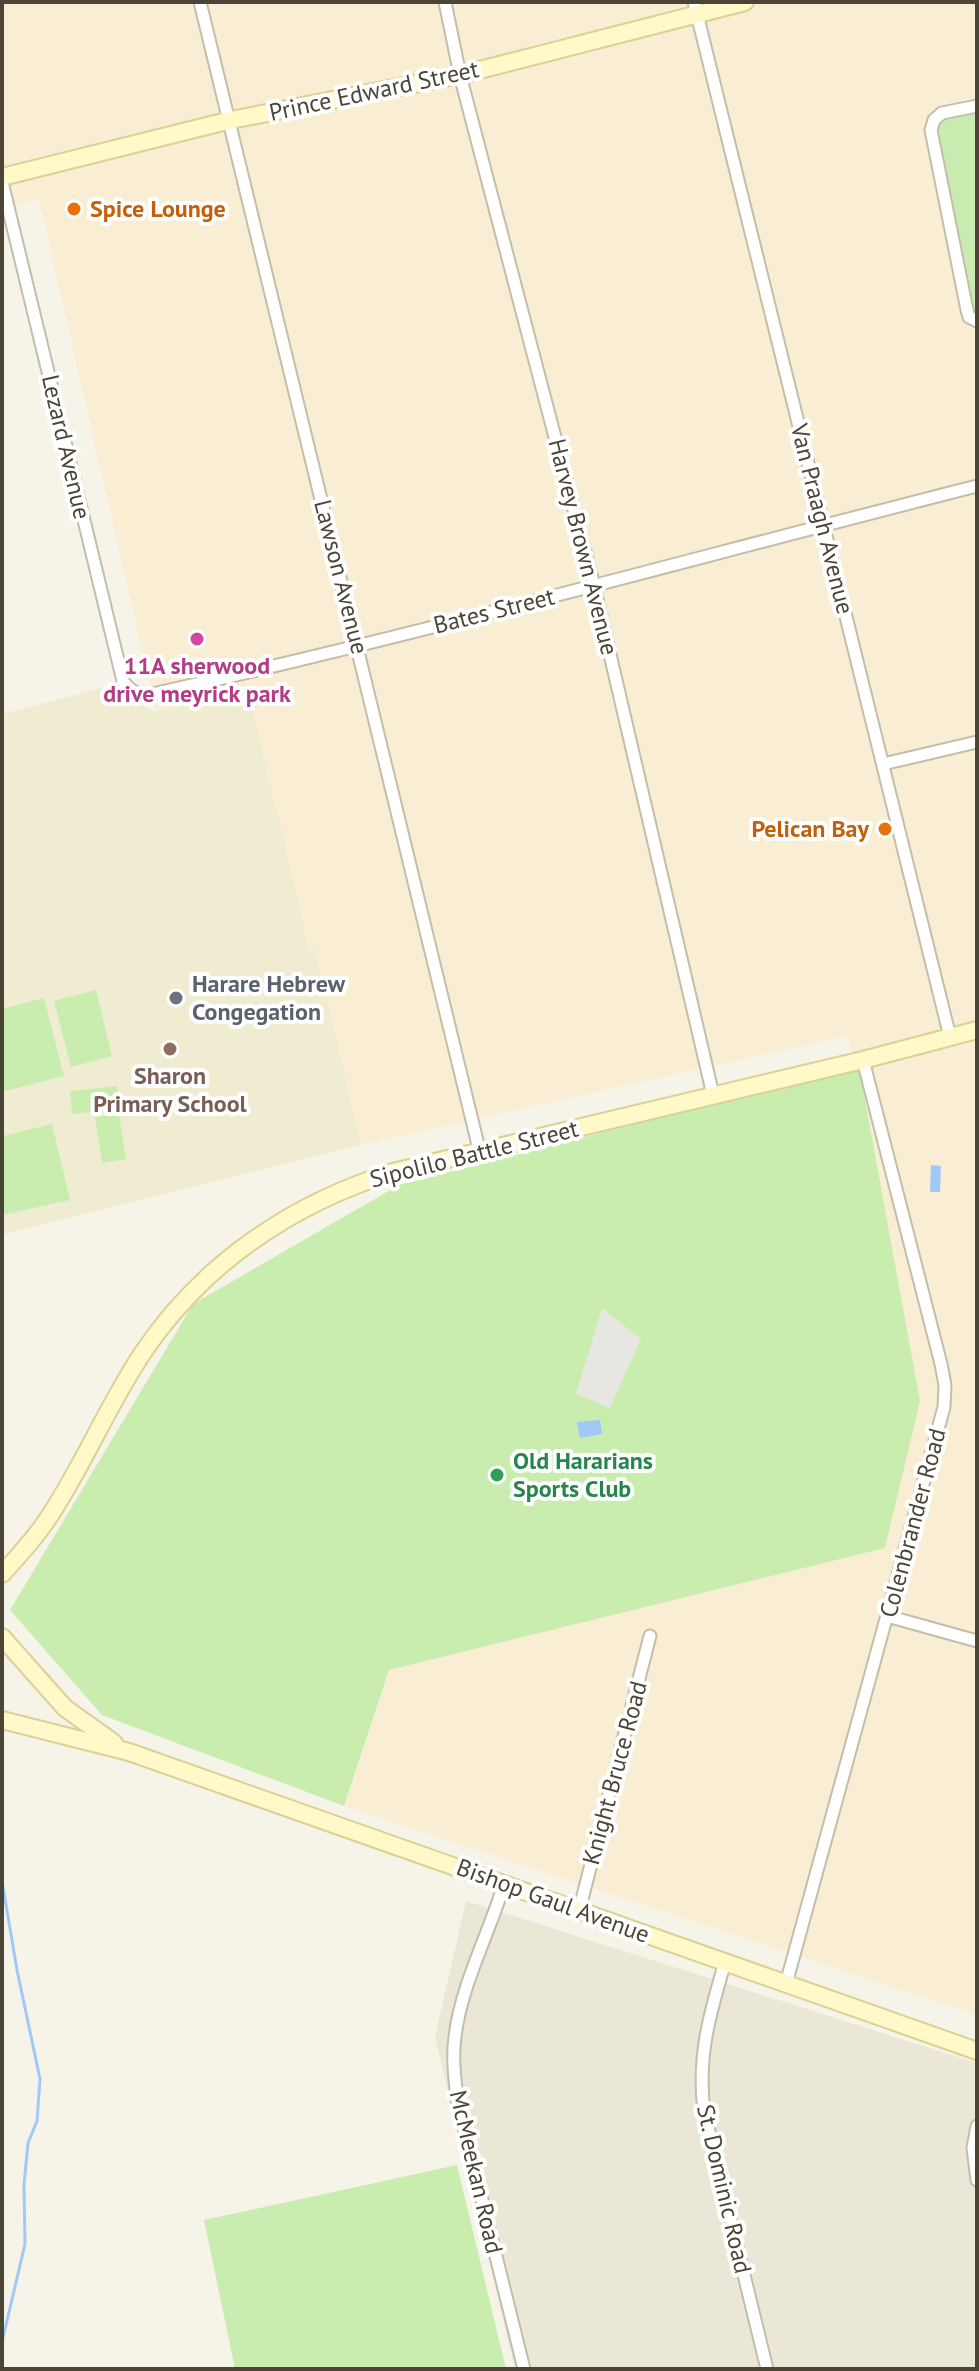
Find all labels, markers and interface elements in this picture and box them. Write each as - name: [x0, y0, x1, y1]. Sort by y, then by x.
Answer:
- street label: Prince Edward Street: [266, 53, 481, 128]
- place label: Spice Lounge: [90, 193, 226, 224]
- marker: Spice Lounge: [65, 200, 83, 218]
- street label: Lezard Avenue: [35, 372, 98, 522]
- street label: Van Praagh Avenue: [784, 420, 861, 617]
- street label: Harvey Brown Avenue: [542, 435, 625, 658]
- street label: Lawson Avenue: [307, 496, 376, 657]
- street label: Bates Street: [430, 581, 558, 641]
- marker: 11A sherwood drive meyrick park: [188, 630, 206, 648]
- place label: 11A sherwood drive meyrick park: [103, 650, 291, 709]
- place label: Pelican Bay: [751, 813, 870, 844]
- marker: Pelican Bay: [876, 820, 894, 838]
- place label: Harare Hebrew Congegation: [192, 968, 346, 1027]
- marker: Harare Hebrew Congegation: [167, 989, 185, 1007]
- marker: Sharon Primary School: [161, 1040, 179, 1058]
- place label: Sharon Primary School: [93, 1060, 248, 1119]
- street label: Sipolilo Battle Street: [366, 1113, 581, 1194]
- street label: Colenbrander Road: [872, 1425, 953, 1621]
- place label: Old Hararians Sports Club: [513, 1445, 653, 1504]
- marker: Old Hararians Sports Club: [488, 1466, 506, 1484]
- street label: Knight Bruce Road: [575, 1678, 654, 1868]
- street label: Bishop Gaul Avenue: [452, 1851, 654, 1950]
- street label: McMeekan Road: [443, 2087, 510, 2257]
- street label: St. Dominic Road: [690, 2101, 759, 2276]

